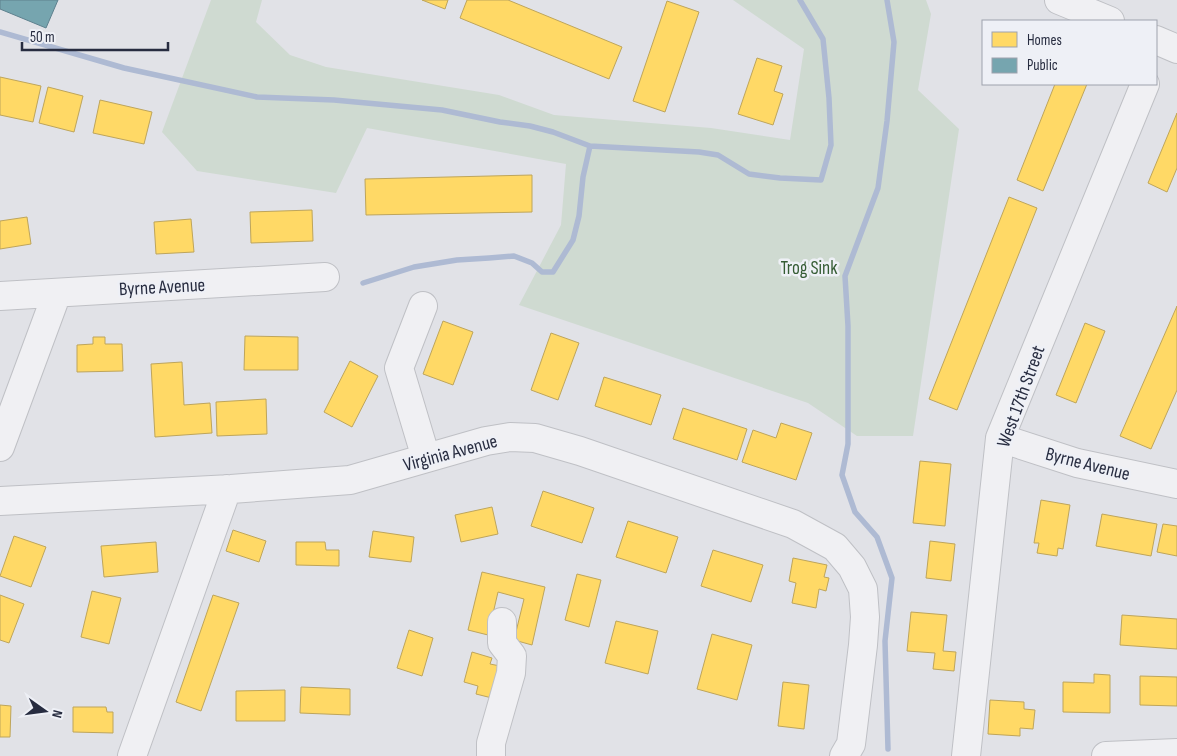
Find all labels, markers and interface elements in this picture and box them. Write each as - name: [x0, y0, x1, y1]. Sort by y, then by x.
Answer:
- scale bar: [22, 20, 169, 52]
- legend: [982, 20, 1157, 85]
- text: 50 m: [30, 28, 55, 47]
- text: Homes: [1027, 31, 1062, 50]
- text: Public: [1027, 56, 1058, 75]
- park label: Trog Sink: [781, 257, 838, 280]
- street label: Byrne Avenue: [118, 274, 206, 301]
- street label: West 17th Street: [992, 342, 1051, 451]
- street label: Virginia Avenue: [401, 430, 500, 477]
- street label: Byrne Avenue: [1043, 443, 1132, 486]
- north arrow: [20, 686, 70, 736]
- text: N: [48, 708, 66, 720]

